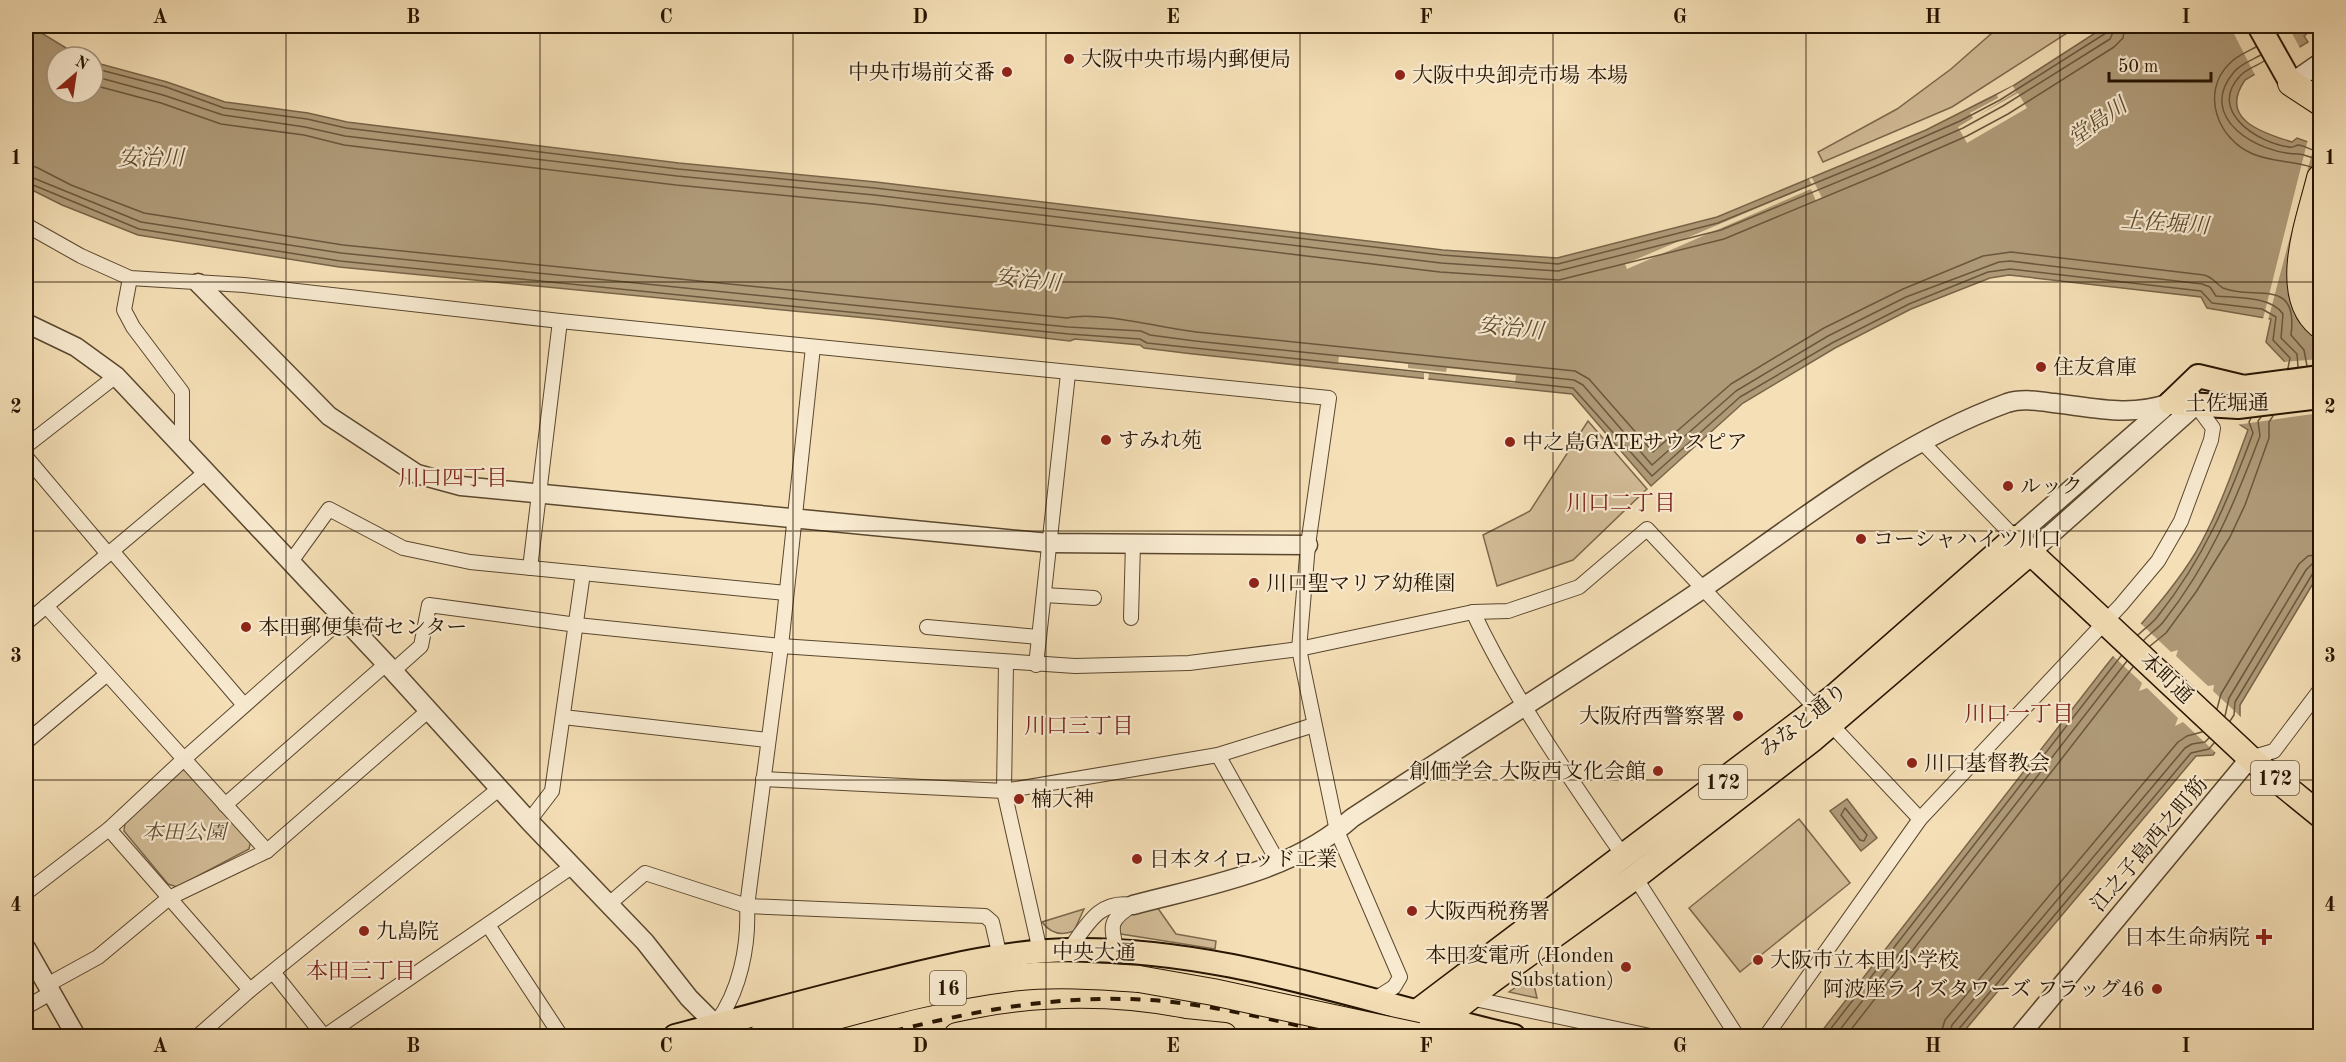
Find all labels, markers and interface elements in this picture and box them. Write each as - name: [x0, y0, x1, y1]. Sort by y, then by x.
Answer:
- text: A: [152, 8, 168, 28]
- text: B: [406, 8, 420, 28]
- text: C: [659, 8, 673, 28]
- text: D: [912, 8, 928, 28]
- text: E: [1166, 8, 1180, 28]
- text: F: [1419, 8, 1433, 28]
- text: G: [1673, 8, 1687, 28]
- text: H: [1925, 8, 1941, 28]
- text: I: [2182, 8, 2190, 28]
- north arrow: [45, 45, 105, 105]
- scale bar: [2109, 45, 2211, 83]
- place label: 大阪中央市場内郵便局: [1081, 48, 1291, 71]
- marker: 大阪中央市場内郵便局: [1062, 52, 1076, 66]
- text: N: [72, 54, 91, 74]
- text: 50 m: [2118, 58, 2158, 76]
- place label: 中央市場前交番: [848, 61, 995, 84]
- place label: 大阪中央卸売市場 本場: [1412, 64, 1628, 87]
- marker: 中央市場前交番: [1000, 65, 1014, 79]
- marker: 大阪中央卸売市場 本場: [1393, 68, 1407, 82]
- water label: 堂島川: [2064, 92, 2133, 151]
- water label: 安治川: [118, 146, 186, 170]
- text: 1: [10, 149, 22, 169]
- text: 1: [2324, 149, 2336, 169]
- water label: 土佐堀川: [2120, 208, 2212, 238]
- water label: 安治川: [994, 265, 1064, 296]
- water label: 安治川: [1477, 313, 1547, 344]
- place label: 住友倉庫: [2053, 355, 2137, 379]
- marker: 住友倉庫: [2034, 360, 2048, 374]
- street label: 土佐堀通: [2185, 391, 2269, 416]
- text: 2: [10, 398, 22, 418]
- text: 2: [2324, 398, 2336, 418]
- place label: すみれ苑: [1118, 429, 1202, 452]
- place label: 中之島GATEサウスピア: [1522, 431, 1748, 454]
- marker: すみれ苑: [1099, 433, 1113, 447]
- marker: 中之島GATEサウスピア: [1503, 435, 1517, 449]
- district label: 川口四丁目: [398, 467, 508, 490]
- place label: ルック: [2020, 476, 2083, 498]
- marker: ルック: [2001, 479, 2015, 493]
- district label: 川口二丁目: [1566, 492, 1676, 515]
- place label: コーシャハイツ川口: [1873, 529, 2061, 551]
- marker: コーシャハイツ川口: [1854, 532, 1868, 546]
- place label: 川口聖マリア幼稚園: [1266, 572, 1455, 595]
- marker: 川口聖マリア幼稚園: [1247, 576, 1261, 590]
- place label: 本田郵便集荷センター: [258, 616, 467, 639]
- marker: 本田郵便集荷センター: [239, 620, 253, 634]
- text: 3: [10, 647, 22, 667]
- text: 3: [2324, 647, 2336, 667]
- street label: 本町通: [2136, 648, 2198, 708]
- street label: みなと通り: [1755, 679, 1852, 762]
- district label: 川口一丁目: [1964, 703, 2074, 726]
- place label: 大阪府西警察署: [1579, 705, 1726, 728]
- marker: 大阪府西警察署: [1731, 709, 1745, 723]
- district label: 川口三丁目: [1024, 715, 1134, 738]
- place label: 川口基督教会: [1924, 752, 2050, 775]
- marker: 川口基督教会: [1905, 756, 1919, 770]
- place label: 創価学会 大阪西文化会館: [1409, 760, 1646, 783]
- road number: 172: [2251, 761, 2299, 795]
- marker: 創価学会 大阪西文化会館: [1651, 764, 1665, 778]
- road number: 172: [1699, 765, 1747, 799]
- street label: 江之子島西之町筋: [2087, 773, 2212, 916]
- place label: 楠大神: [1031, 788, 1094, 811]
- marker: 楠大神: [1012, 792, 1026, 806]
- park label: 本田公園: [142, 821, 229, 844]
- place label: 日本タイロッド工業: [1149, 848, 1337, 871]
- marker: 日本タイロッド工業: [1130, 852, 1144, 866]
- text: 4: [10, 896, 22, 916]
- text: 4: [2324, 896, 2336, 916]
- place label: 大阪西税務署: [1424, 900, 1550, 923]
- marker: 大阪西税務署: [1405, 904, 1419, 918]
- place label: 九島院: [376, 920, 439, 943]
- marker: 九島院: [357, 924, 371, 938]
- place label: 日本生命病院: [2124, 926, 2250, 949]
- marker: 日本生命病院: [2255, 928, 2273, 946]
- street label: 中央大通: [1052, 940, 1136, 965]
- place label: 本田変電所 (Honden Substation): [1425, 944, 1614, 991]
- place label: 大阪市立本田小学校: [1770, 949, 1959, 972]
- marker: 大阪市立本田小学校: [1751, 953, 1765, 967]
- district label: 本田三丁目: [306, 959, 416, 983]
- marker: 本田変電所 (Honden Substation): [1619, 960, 1633, 974]
- road number: 16: [930, 971, 966, 1005]
- place label: 阿波座ライズタワーズ フラッグ46: [1823, 978, 2145, 1001]
- marker: 阿波座ライズタワーズ フラッグ46: [2150, 982, 2164, 996]
- text: A: [152, 1037, 168, 1057]
- text: B: [406, 1037, 420, 1057]
- text: C: [659, 1037, 673, 1057]
- text: D: [912, 1037, 928, 1057]
- text: E: [1166, 1037, 1180, 1057]
- text: F: [1419, 1037, 1433, 1057]
- text: G: [1673, 1037, 1687, 1057]
- text: H: [1925, 1037, 1941, 1057]
- text: I: [2182, 1037, 2190, 1057]

